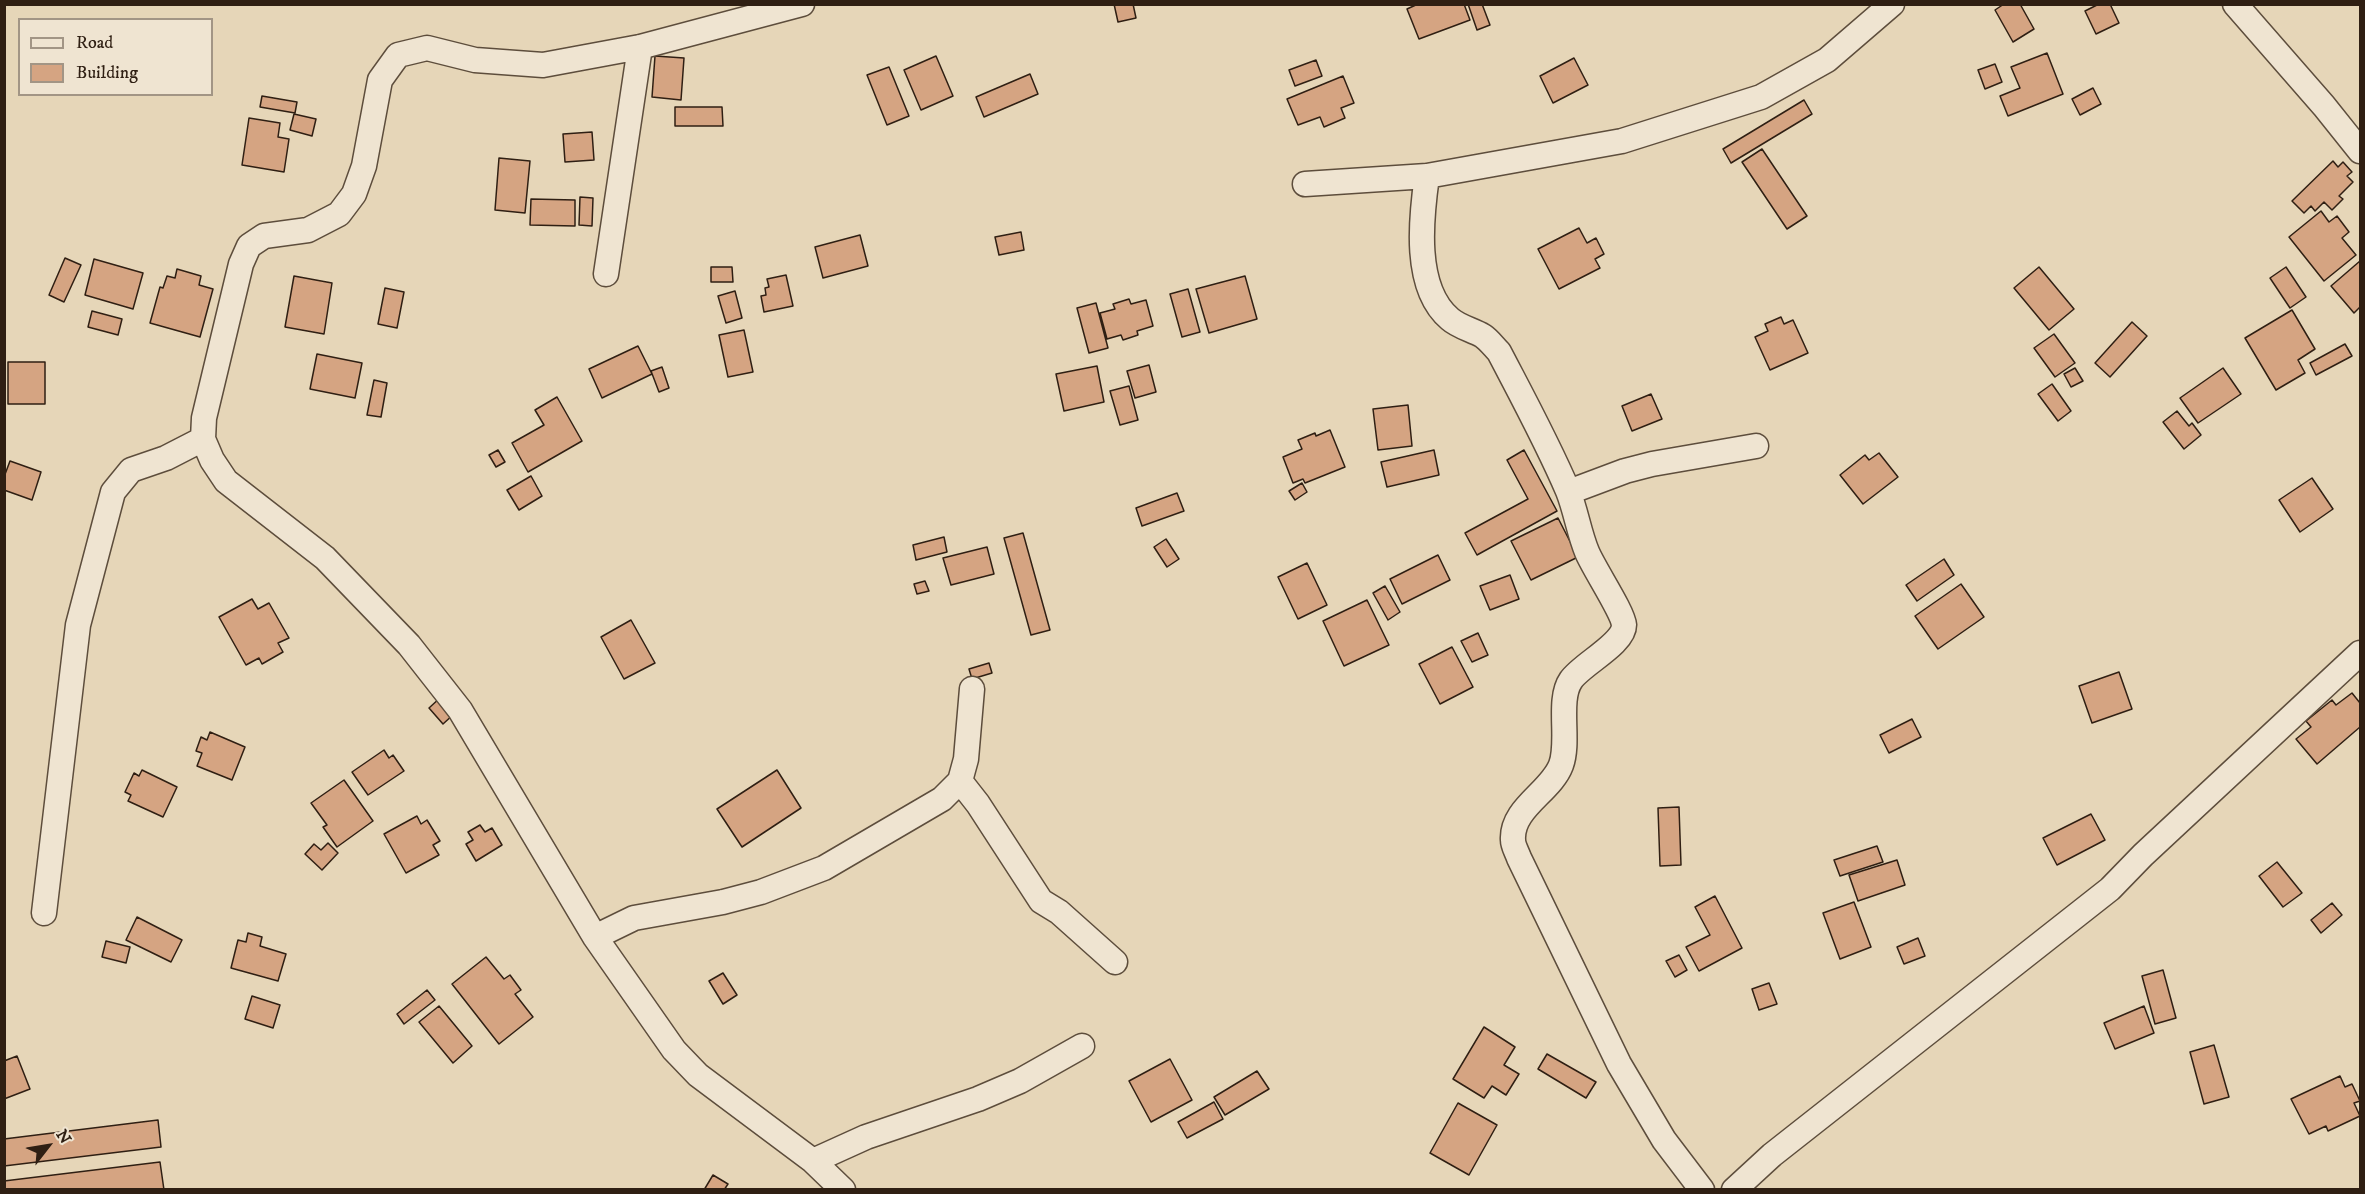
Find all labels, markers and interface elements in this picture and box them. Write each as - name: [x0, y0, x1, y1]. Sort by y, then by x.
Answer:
- legend: [18, 18, 213, 96]
- text: Road: [76, 32, 113, 54]
- text: Building: [76, 62, 138, 84]
- north arrow: [18, 1116, 78, 1176]
- text: N: [51, 1126, 75, 1148]

